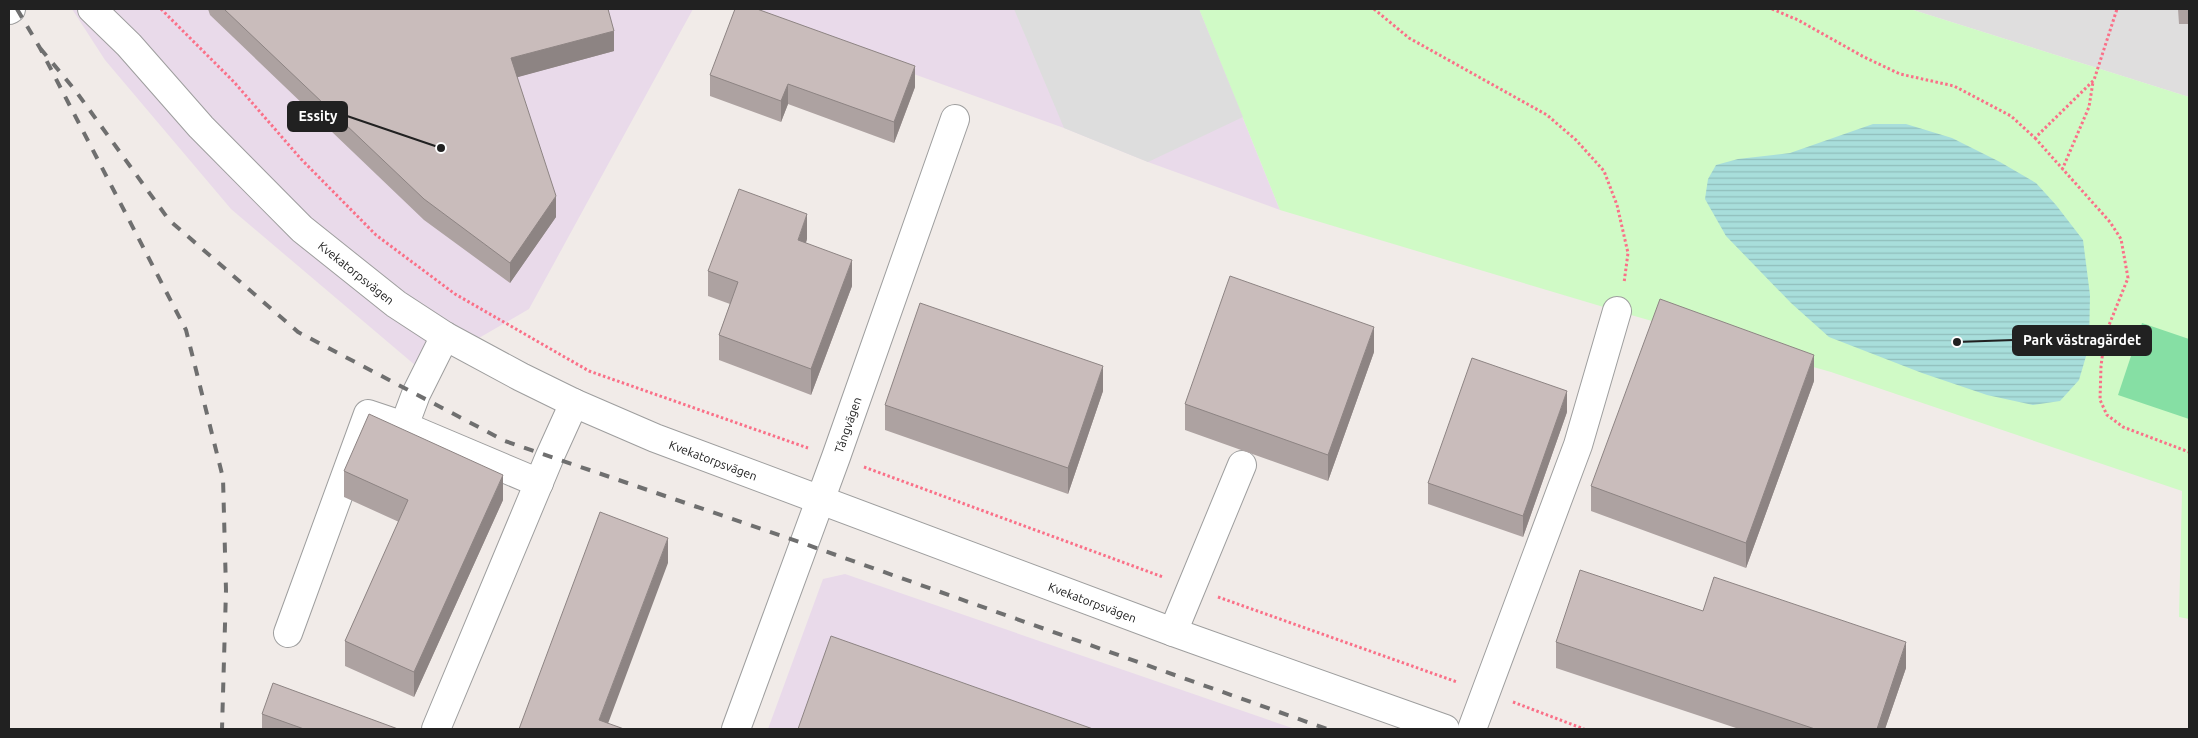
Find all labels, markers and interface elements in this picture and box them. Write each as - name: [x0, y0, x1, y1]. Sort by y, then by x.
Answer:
- callout: Essity: [288, 102, 347, 131]
- text: Essity: [298, 108, 338, 124]
- street label: Kvekatorpsvägen: [316, 238, 397, 307]
- callout: Park västragärdet: [2013, 326, 2151, 355]
- text: Park västragärdet: [2023, 332, 2141, 348]
- street label: Tångvägen: [832, 395, 863, 455]
- street label: Kvekatorpsvägen: [668, 437, 759, 482]
- street label: Kvekatorpsvägen: [1047, 580, 1138, 624]

